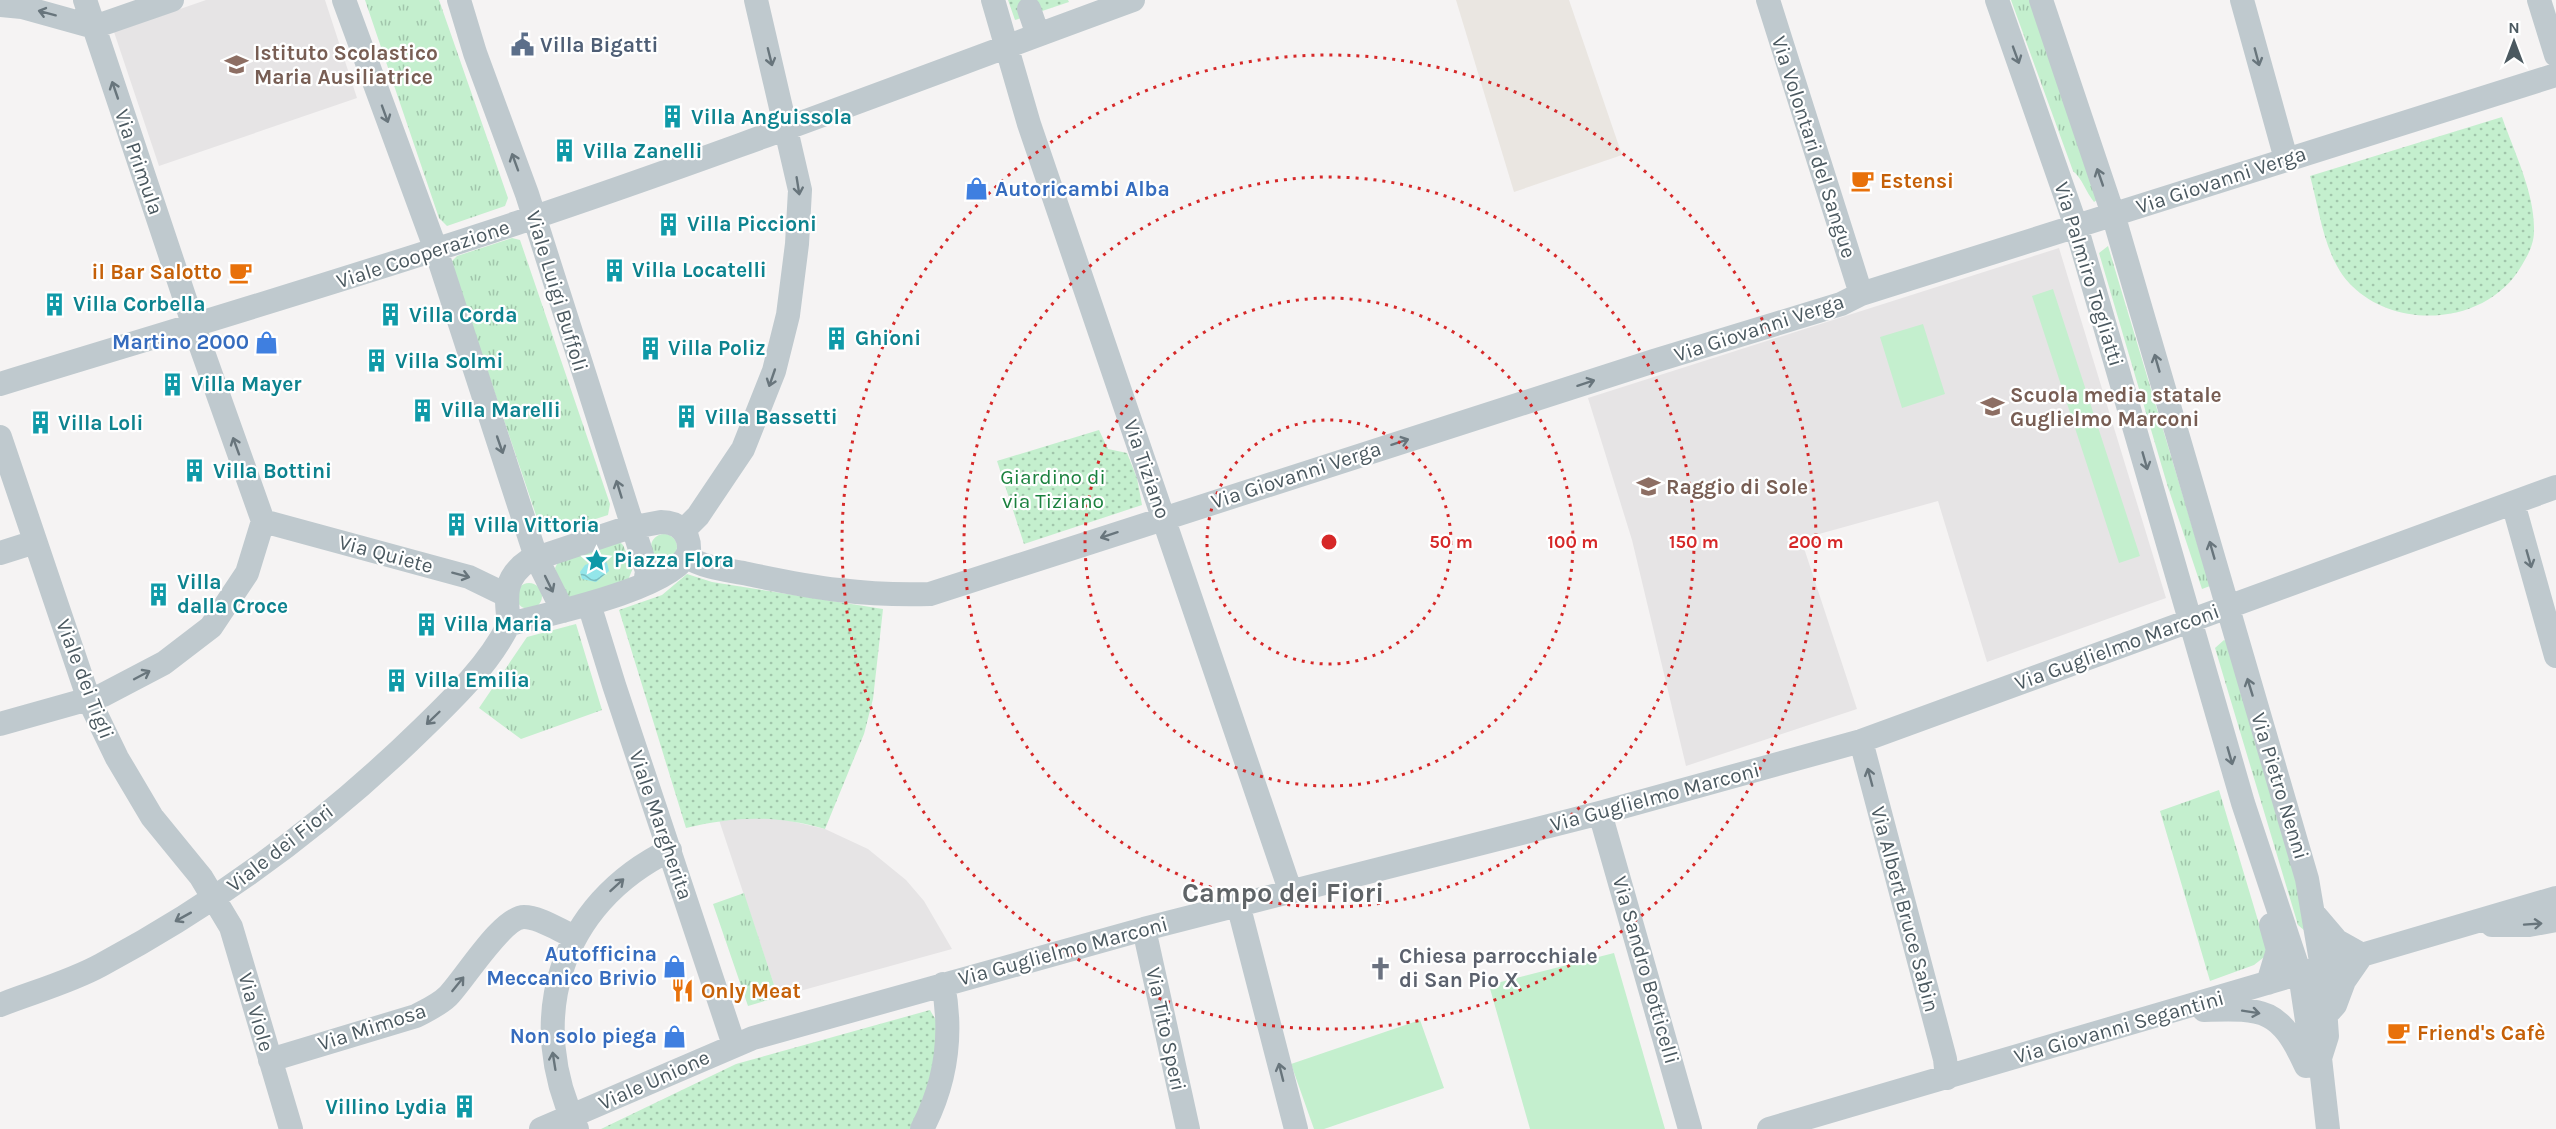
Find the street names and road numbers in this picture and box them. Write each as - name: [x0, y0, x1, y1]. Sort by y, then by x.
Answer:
- street label: Via Volontari del Sangue: [1767, 33, 1861, 261]
- street label: Via Primula: [110, 106, 168, 218]
- street label: Via Giovanni Verga: [2133, 141, 2309, 219]
- street label: Via Palmiro Togliatti: [2050, 179, 2128, 369]
- street label: Viale Luigi Buffoli: [521, 208, 593, 374]
- street label: Viale Cooperazione: [333, 215, 513, 293]
- street label: Via Giovanni Verga: [1671, 289, 1847, 367]
- street label: Via Tiziano: [1119, 416, 1175, 522]
- street label: Via Giovanni Verga: [1208, 436, 1384, 514]
- street label: Via Quiete: [336, 530, 436, 578]
- street label: Via Guglielmo Marconi: [2011, 599, 2223, 695]
- street label: Viale dei Tigli: [51, 616, 119, 742]
- street label: Via Pietro Nenni: [2246, 710, 2314, 862]
- street label: Viale Margherita: [624, 747, 698, 903]
- street label: Via Guglielmo Marconi: [1548, 757, 1762, 837]
- street label: Viale dei Fiori: [222, 799, 338, 897]
- street label: Via Albert Bruce Sabin: [1866, 804, 1944, 1014]
- street label: Via Sandro Botticelli: [1608, 873, 1684, 1067]
- street label: Via Guglielmo Marconi: [956, 911, 1170, 991]
- street label: Via Tito Speri: [1141, 965, 1191, 1093]
- street label: Via Viole: [233, 970, 279, 1054]
- street label: Via Giovanni Segantini: [2011, 986, 2227, 1068]
- street label: Via Mimosa: [315, 998, 429, 1056]
- street label: Viale Unione: [595, 1045, 713, 1115]

